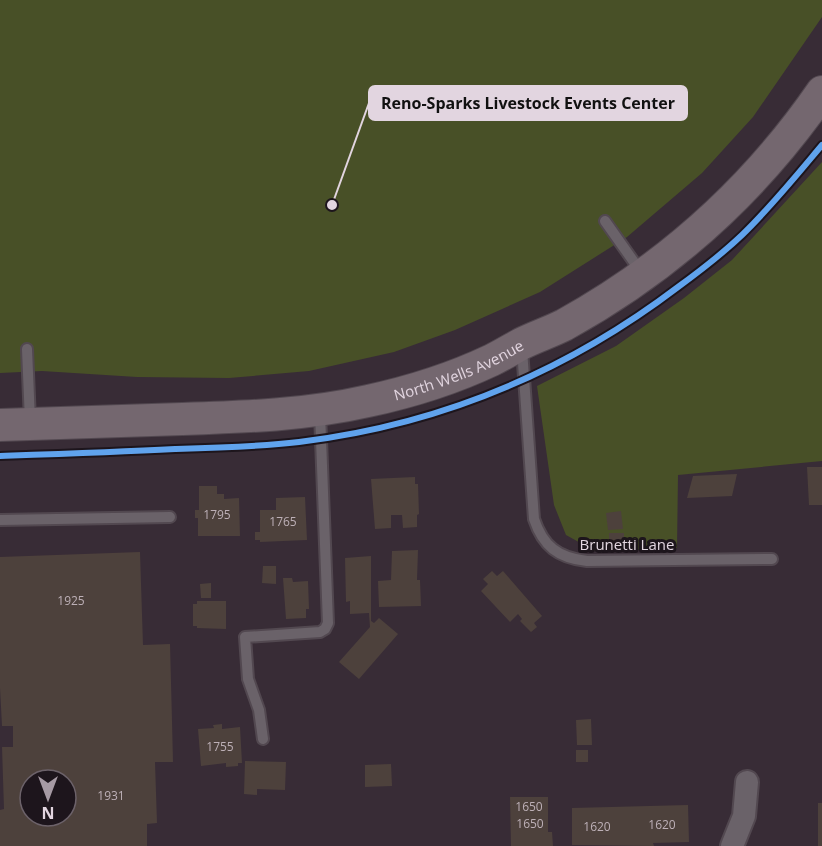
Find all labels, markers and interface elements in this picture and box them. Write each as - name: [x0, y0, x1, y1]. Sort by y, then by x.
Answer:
- callout: Reno-Sparks Livestock Events Center: [369, 86, 687, 120]
- text: Reno-Sparks Livestock Events Center: [381, 92, 675, 114]
- street label: North Wells Avenue: [391, 335, 527, 405]
- house number: 1795: [203, 506, 231, 523]
- house number: 1765: [269, 513, 297, 530]
- street label: Brunetti Lane: [580, 534, 674, 554]
- house number: 1925: [57, 592, 85, 609]
- house number: 1755: [206, 738, 234, 755]
- north arrow: [18, 768, 78, 828]
- house number: 1931: [97, 787, 125, 804]
- house number: 1650: [515, 798, 543, 815]
- text: N: [41, 802, 55, 824]
- house number: 1650: [516, 815, 544, 832]
- house number: 1620: [648, 816, 676, 833]
- house number: 1620: [583, 818, 611, 835]

